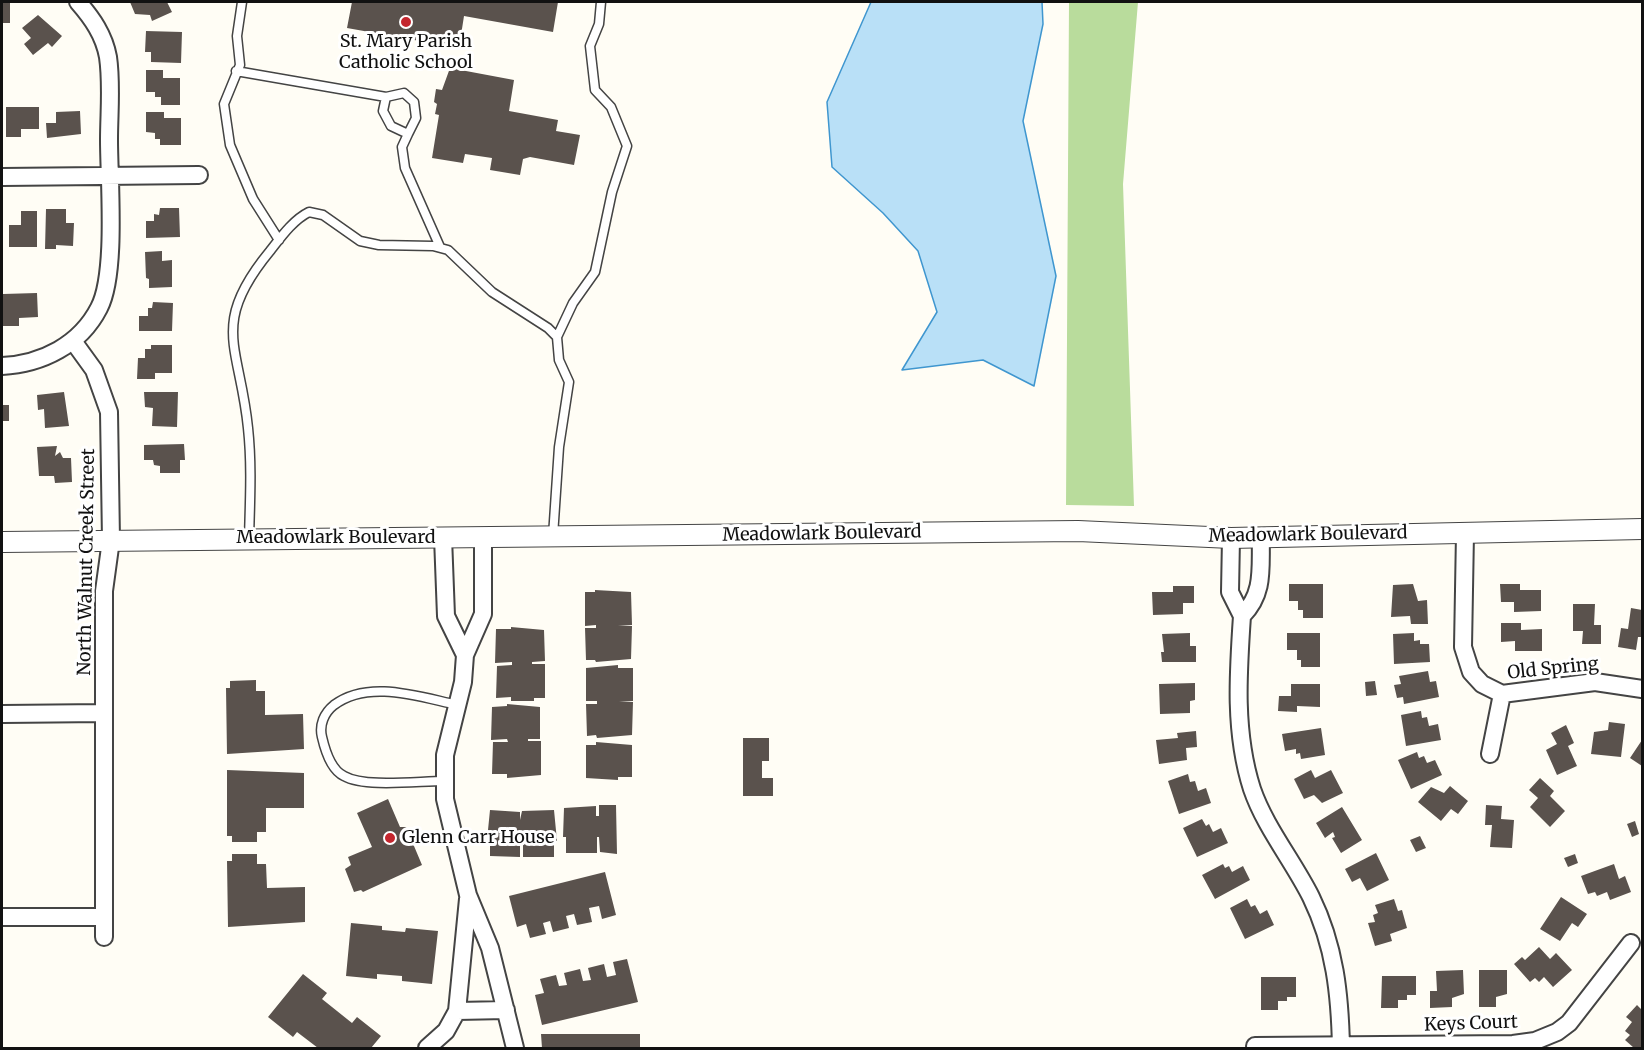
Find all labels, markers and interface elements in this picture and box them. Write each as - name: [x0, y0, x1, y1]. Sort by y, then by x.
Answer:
- marker: St. Mary Parish Catholic School: [399, 15, 413, 29]
- place label: St. Mary Parish Catholic School: [339, 31, 473, 74]
- street label: North Walnut Creek Street: [74, 448, 100, 676]
- street label: Meadowlark Boulevard: [722, 521, 922, 547]
- street label: Meadowlark Boulevard: [1208, 522, 1408, 548]
- street label: Meadowlark Boulevard: [236, 527, 436, 549]
- street label: Old Spring: [1506, 653, 1600, 685]
- place label: Glenn Carr House: [402, 827, 554, 849]
- marker: Glenn Carr House: [383, 831, 397, 845]
- street label: Keys Court: [1424, 1012, 1518, 1036]

